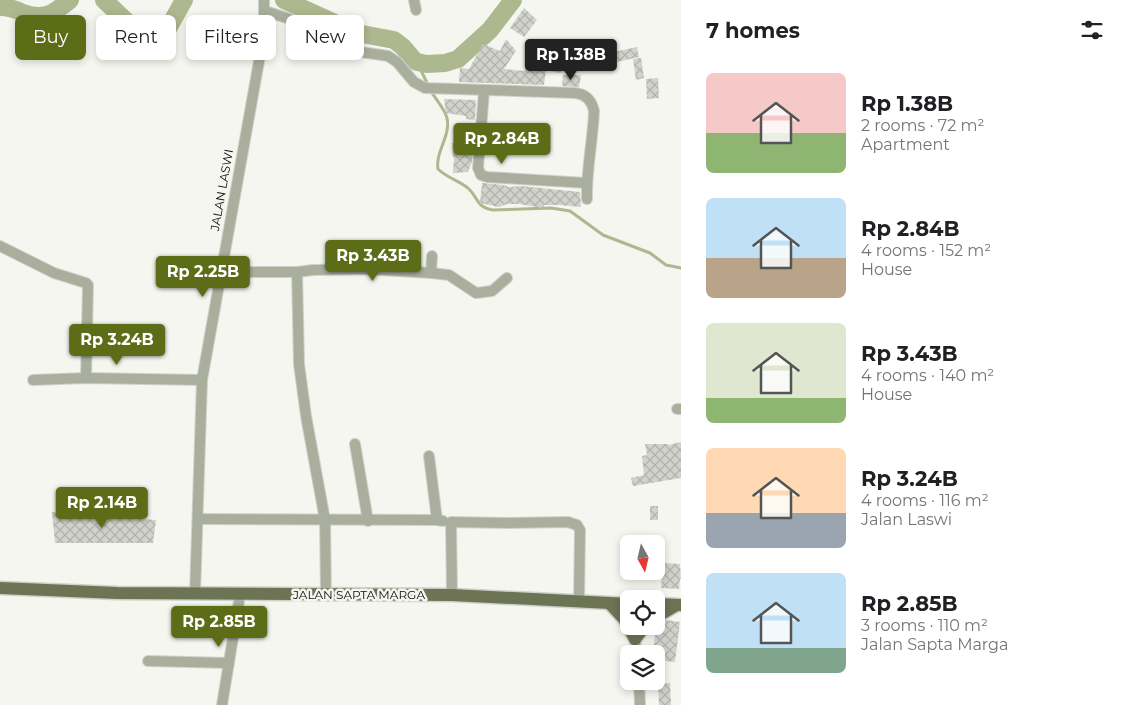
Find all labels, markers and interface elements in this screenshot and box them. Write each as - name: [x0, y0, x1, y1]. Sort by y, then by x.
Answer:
- chip: Buy: [15, 15, 86, 60]
- chip: Rent: [96, 15, 176, 60]
- chip: Filters: [186, 15, 276, 60]
- chip: New: [286, 15, 364, 60]
- icon: filters: [1078, 16, 1106, 44]
- text: 7 homes: [706, 18, 800, 43]
- pin: Rp 1.38B: [519, 38, 623, 81]
- text: Rp 1.38B: [536, 45, 606, 64]
- text: Rp 1.38B: [861, 91, 953, 116]
- icon: home: [746, 93, 806, 153]
- text: 2 rooms · 72 m²: [861, 116, 984, 135]
- pin: Rp 2.84B: [450, 122, 554, 165]
- text: Rp 2.84B: [464, 129, 540, 148]
- text: Apartment: [861, 135, 950, 154]
- street label: JALAN LASWI: [207, 148, 236, 233]
- text: Rp 2.84B: [861, 216, 960, 241]
- icon: home: [746, 218, 806, 278]
- pin: Rp 3.43B: [321, 240, 425, 282]
- text: 4 rooms · 152 m²: [861, 241, 991, 260]
- text: Rp 3.43B: [336, 246, 410, 265]
- pin: Rp 2.25B: [151, 256, 255, 298]
- text: House: [861, 260, 912, 279]
- text: Rp 2.25B: [167, 262, 239, 281]
- pin: Rp 3.24B: [65, 324, 169, 366]
- text: Rp 3.24B: [80, 330, 154, 349]
- text: Rp 3.43B: [861, 341, 958, 366]
- icon: home: [746, 343, 806, 403]
- text: 4 rooms · 140 m²: [861, 366, 994, 385]
- text: House: [861, 385, 912, 404]
- text: Rp 3.24B: [861, 466, 958, 491]
- icon: home: [746, 468, 806, 528]
- pin: Rp 2.14B: [50, 486, 154, 529]
- text: 4 rooms · 116 m²: [861, 491, 989, 510]
- text: Rp 2.14B: [67, 493, 137, 512]
- text: Jalan Laswi: [861, 510, 952, 529]
- north arrow: [620, 535, 665, 580]
- map controls: [620, 535, 665, 690]
- street label: JALAN SAPTA MARGA: [292, 587, 425, 602]
- button: locate: [620, 590, 665, 635]
- text: Rp 2.85B: [861, 591, 958, 616]
- icon: home: [746, 593, 806, 653]
- pin: Rp 2.85B: [167, 606, 271, 648]
- text: Rp 2.85B: [182, 612, 256, 631]
- text: 3 rooms · 110 m²: [861, 616, 988, 635]
- text: Jalan Sapta Marga: [861, 635, 1008, 654]
- button: layers: [620, 645, 665, 690]

